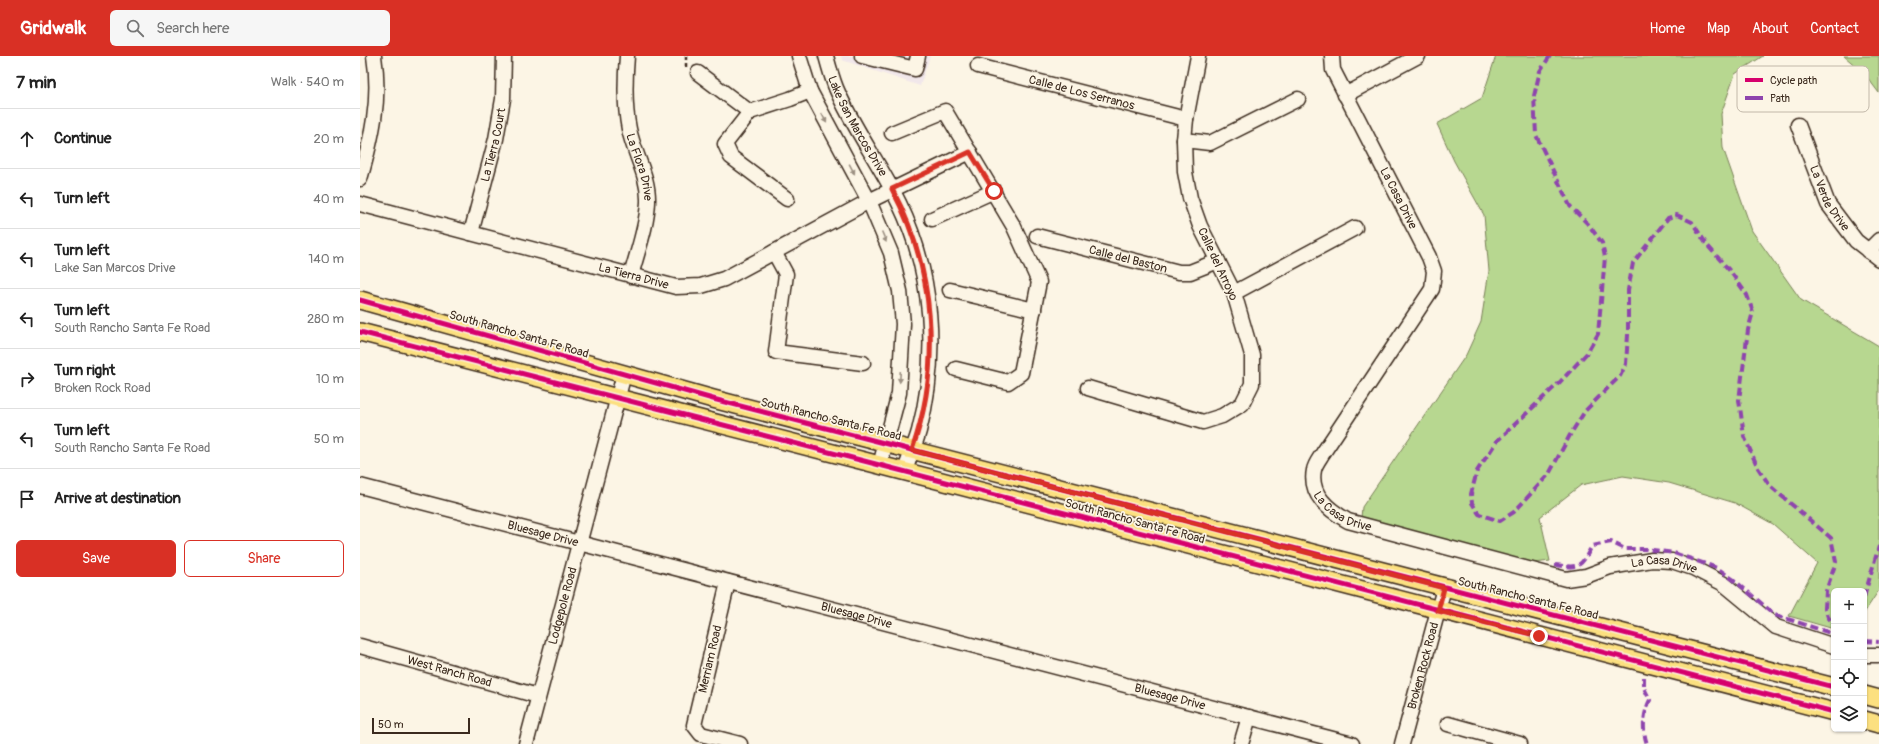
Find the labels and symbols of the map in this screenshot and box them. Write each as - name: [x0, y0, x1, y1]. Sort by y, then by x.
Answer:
- legend: [1737, 66, 1869, 112]
- street label: Calle de Los Serranos: [1027, 72, 1137, 114]
- street label: Lake San Marcos Drive: [824, 74, 890, 179]
- text: Cycle path: [1770, 74, 1817, 87]
- text: Path: [1770, 92, 1790, 105]
- street label: La Tierra Court: [478, 107, 509, 184]
- one-way arrow: [821, 112, 827, 124]
- street label: La Flora Drive: [622, 132, 655, 201]
- one-way arrow: [848, 163, 855, 175]
- street label: La Verde Drive: [1806, 163, 1853, 234]
- street label: La Casa Drive: [1376, 165, 1420, 232]
- route start: [985, 182, 1003, 200]
- street label: Calle del Arroyo: [1194, 225, 1241, 304]
- one-way arrow: [881, 232, 887, 243]
- street label: Calle del Baston: [1087, 242, 1169, 277]
- street label: La Tierra Drive: [597, 260, 670, 293]
- street label: South Rancho Santa Fe Road: [447, 307, 590, 362]
- one-way arrow: [897, 371, 903, 384]
- street label: South Rancho Santa Fe Road: [759, 395, 903, 444]
- street label: La Casa Drive: [1310, 489, 1373, 535]
- street label: South Rancho Santa Fe Road: [1063, 496, 1207, 547]
- street label: Bluesage Drive: [506, 518, 580, 551]
- street label: La Casa Drive: [1630, 553, 1700, 577]
- street label: Lodgepole Road: [546, 565, 581, 646]
- street label: South Rancho Santa Fe Road: [1456, 574, 1600, 623]
- street label: Bluesage Drive: [819, 599, 894, 632]
- street label: Broken Rock Road: [1405, 621, 1442, 711]
- street label: Merriam Road: [695, 624, 726, 694]
- route end: [1530, 627, 1548, 645]
- street label: West Ranch Road: [405, 653, 494, 691]
- street label: Bluesage Drive: [1133, 681, 1207, 714]
- scale bar: [372, 716, 470, 735]

